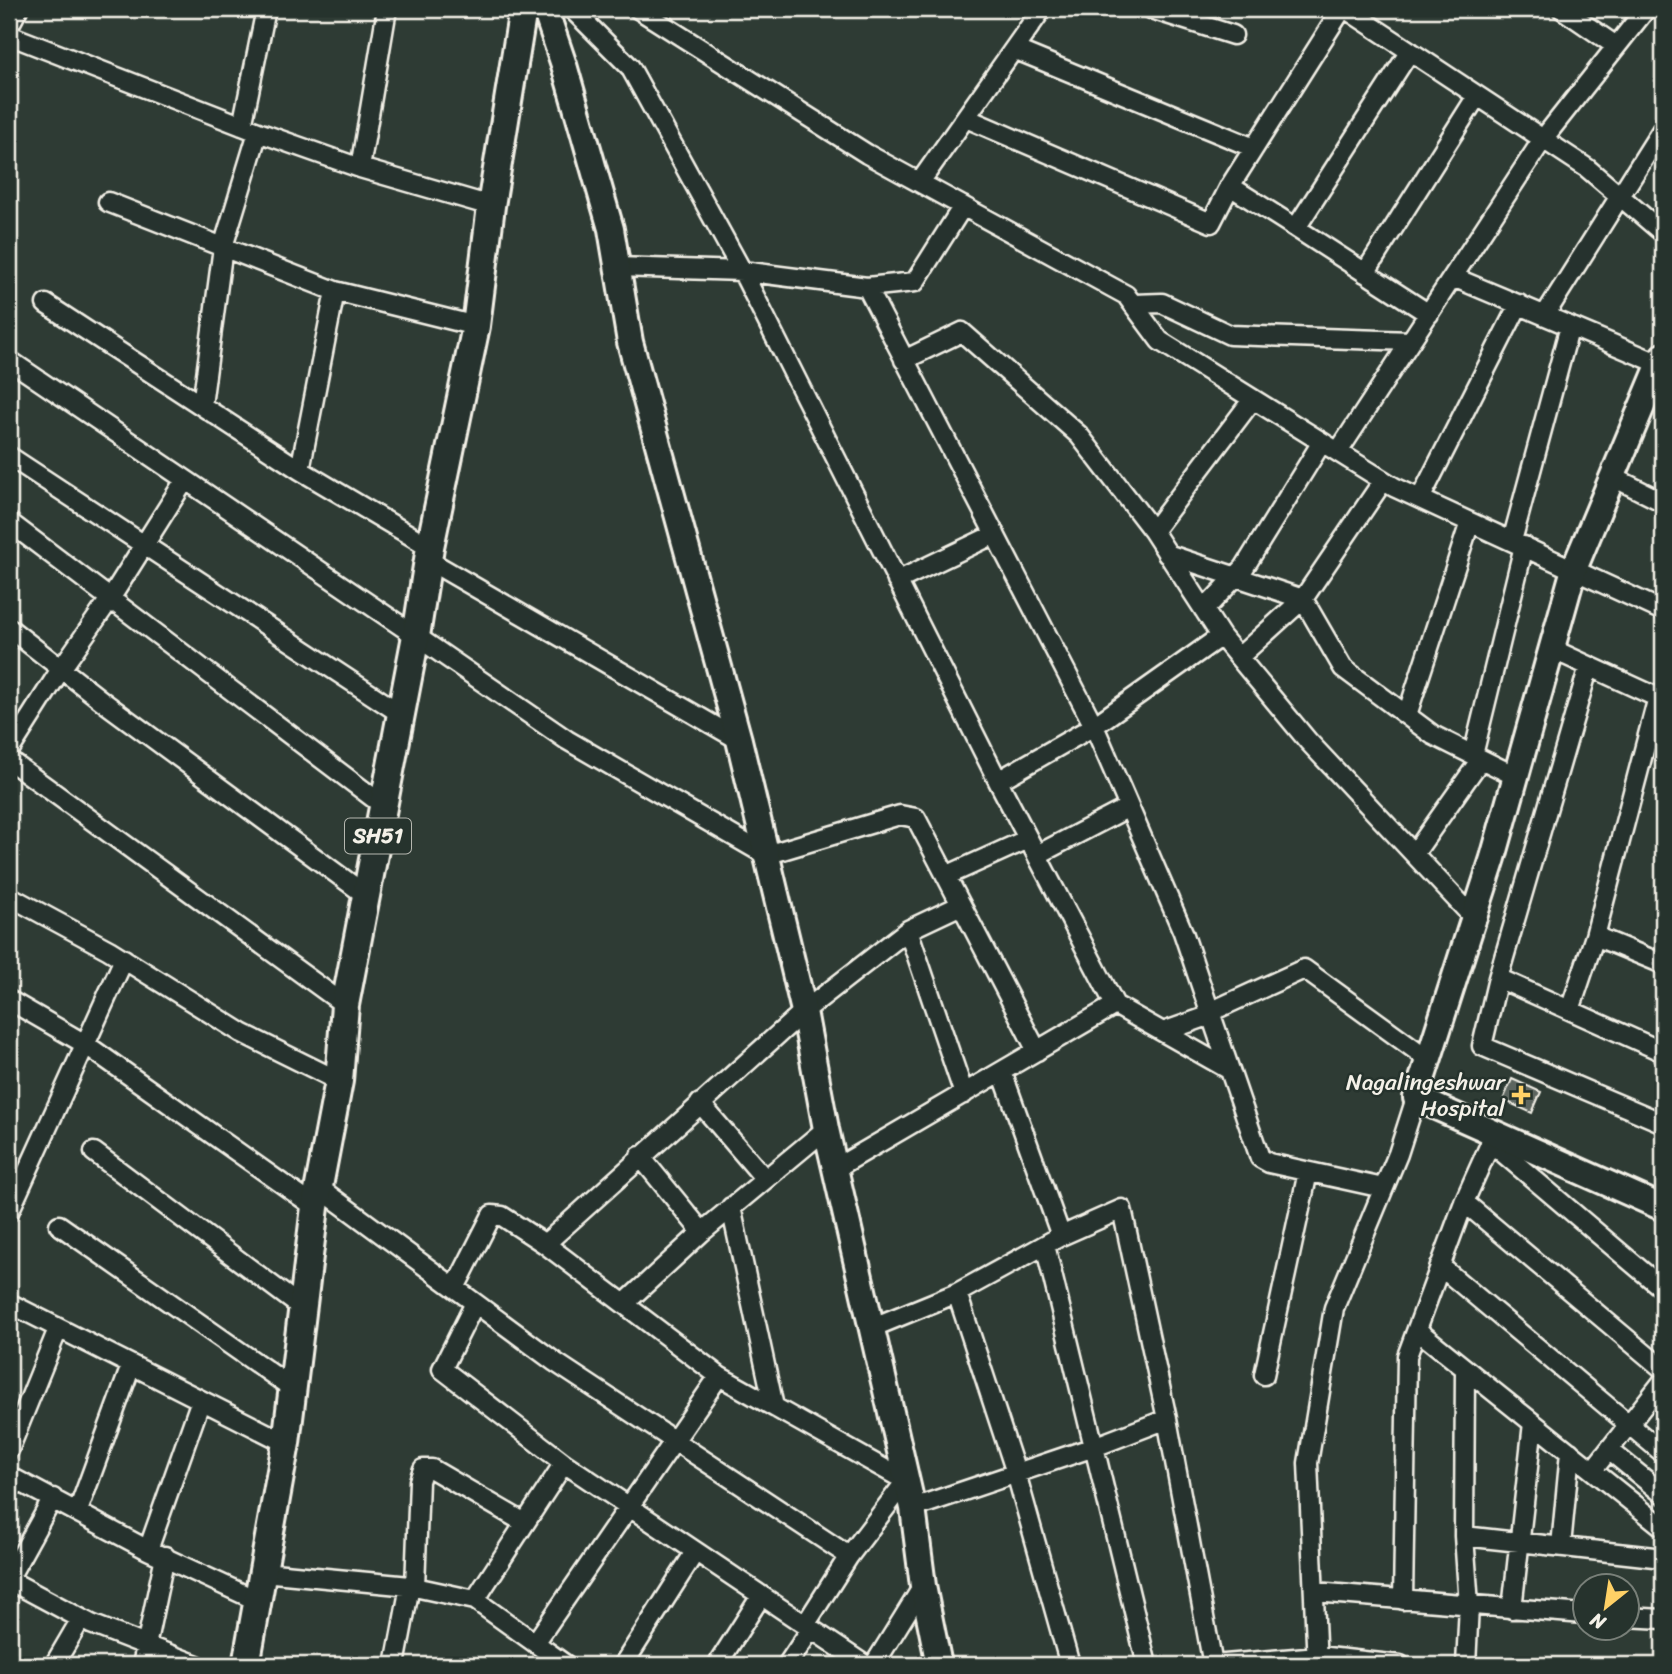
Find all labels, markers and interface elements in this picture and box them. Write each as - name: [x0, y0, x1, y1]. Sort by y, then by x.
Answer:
- road number: SH51: [345, 818, 411, 854]
- place label: Nagalingeshwar Hospital: [1346, 1062, 1507, 1129]
- marker: Nagalingeshwar Hospital: [1511, 1085, 1531, 1105]
- north arrow: [1570, 1572, 1640, 1642]
- text: N: [1583, 1603, 1613, 1639]

